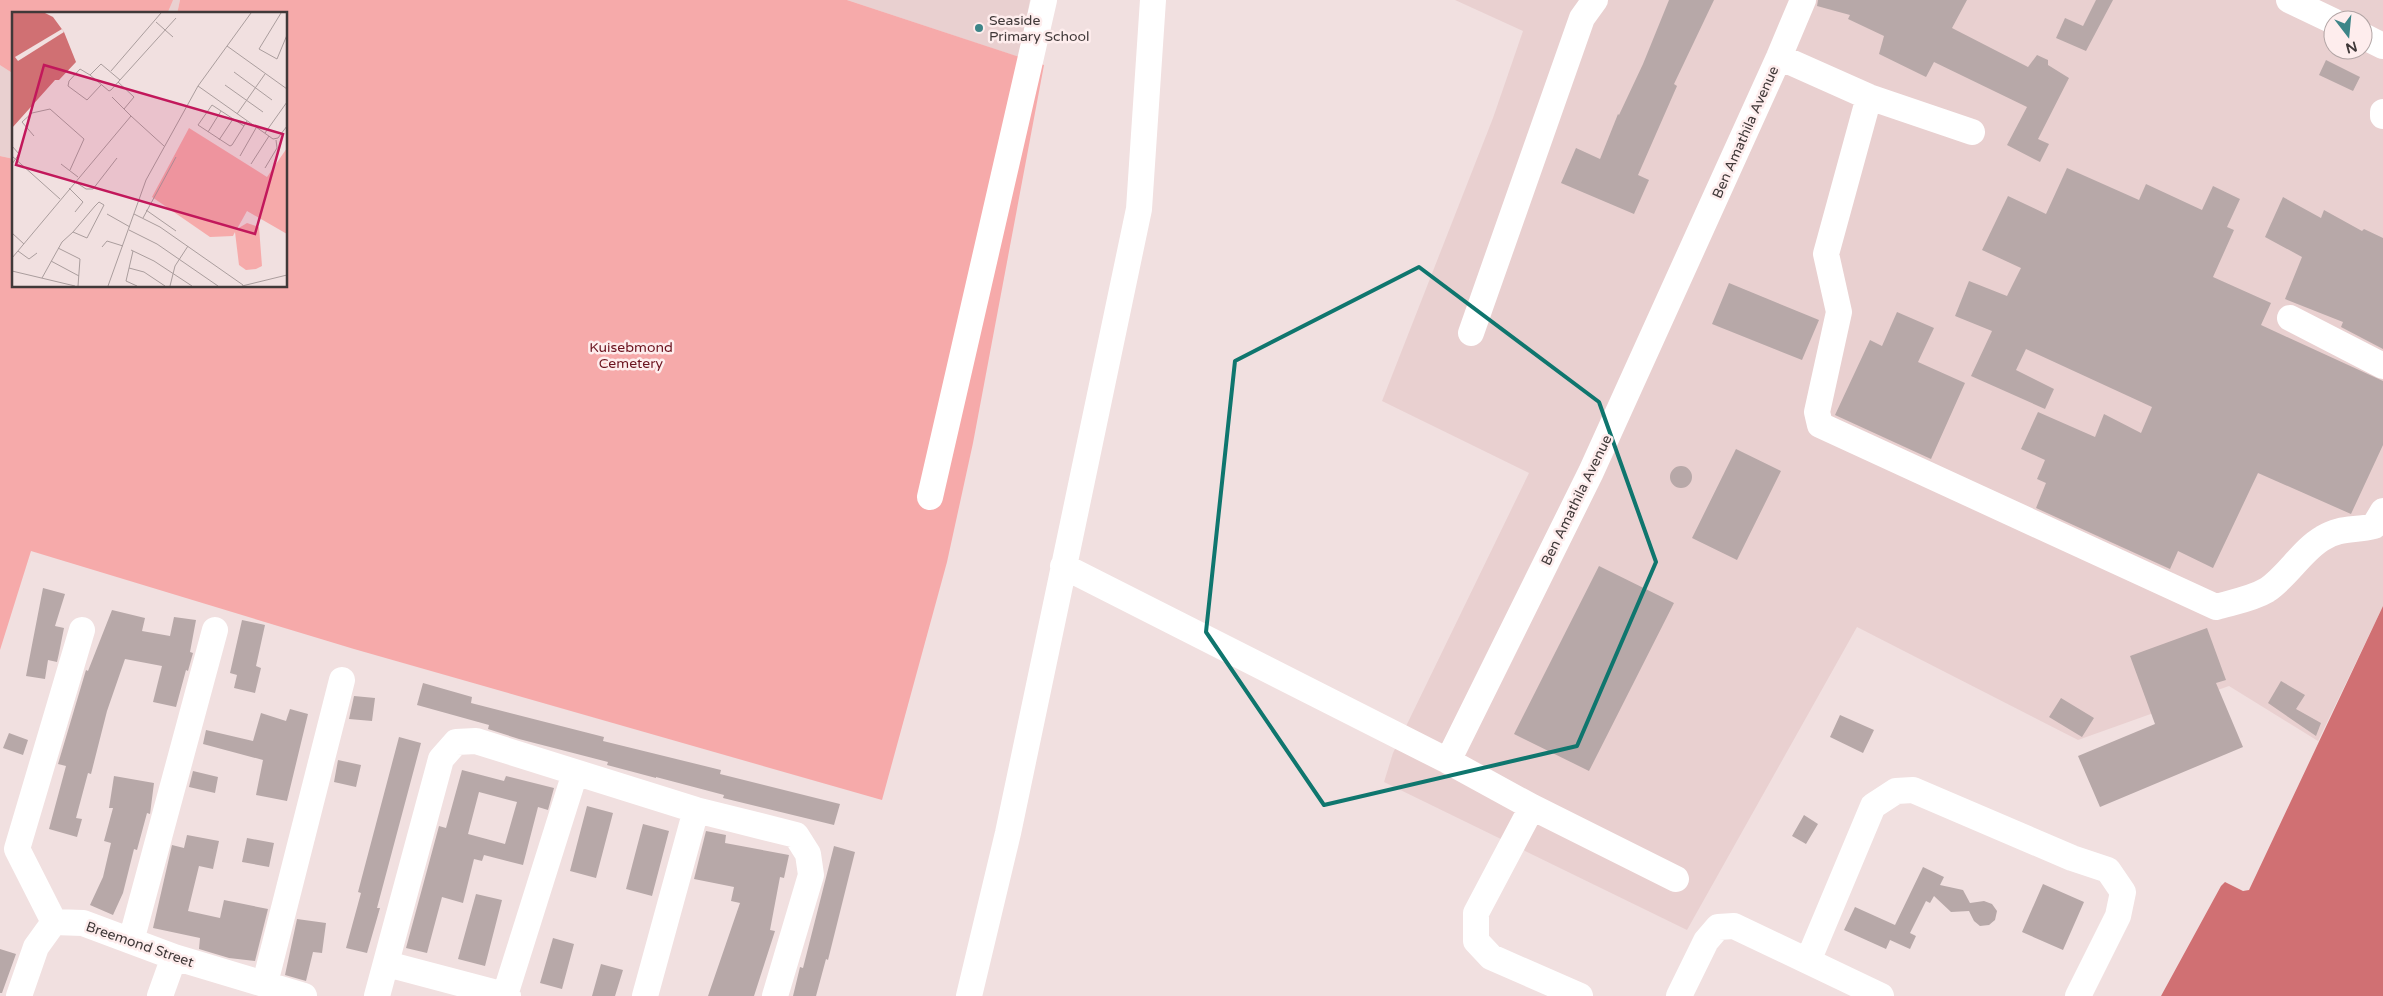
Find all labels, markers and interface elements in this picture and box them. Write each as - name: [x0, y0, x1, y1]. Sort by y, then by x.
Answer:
- north arrow: [2323, 10, 2373, 60]
- inset map: [12, 12, 288, 288]
- place label: Seaside Primary School: [989, 12, 1090, 45]
- marker: Seaside Primary School: [973, 22, 985, 34]
- text: N: [2344, 37, 2359, 57]
- street label: Ben Amathila Avenue: [1709, 63, 1782, 201]
- park label: Kuisebmond Cemetery: [589, 339, 673, 372]
- street label: Ben Amathila Avenue: [1537, 432, 1615, 568]
- street label: Breemond Street: [84, 918, 197, 971]

